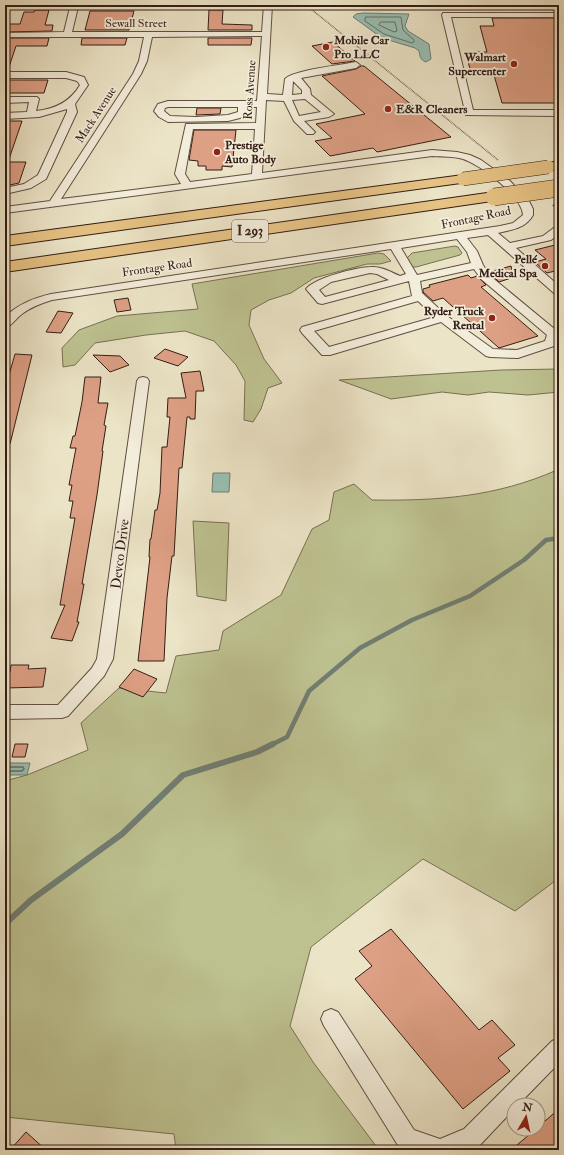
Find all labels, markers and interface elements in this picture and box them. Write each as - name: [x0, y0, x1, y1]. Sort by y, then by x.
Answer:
- street label: Sewall Street: [105, 16, 167, 31]
- place label: Mobile Car Pro LLC: [333, 33, 389, 62]
- marker: Mobile Car Pro LLC: [321, 42, 331, 52]
- place label: Walmart Supercenter: [448, 50, 507, 79]
- marker: Walmart Supercenter: [509, 59, 519, 69]
- street label: Ross Avenue: [240, 60, 260, 120]
- street label: Mack Avenue: [72, 84, 120, 146]
- place label: E&R Cleaners: [396, 102, 467, 117]
- marker: E&R Cleaners: [383, 104, 393, 114]
- place label: Prestige Auto Body: [224, 138, 276, 167]
- marker: Prestige Auto Body: [212, 147, 222, 157]
- street label: Frontage Road: [440, 203, 512, 233]
- road number: I 293: [232, 220, 268, 242]
- place label: Pellé Medical Spa: [477, 252, 538, 281]
- street label: Frontage Road: [121, 256, 193, 280]
- marker: Pellé Medical Spa: [540, 261, 550, 271]
- place label: Ryder Truck Rental: [424, 304, 485, 333]
- marker: Ryder Truck Rental: [487, 313, 497, 323]
- street label: Devco Drive: [107, 518, 133, 590]
- north arrow: [506, 1097, 546, 1137]
- text: N: [521, 1100, 534, 1115]

